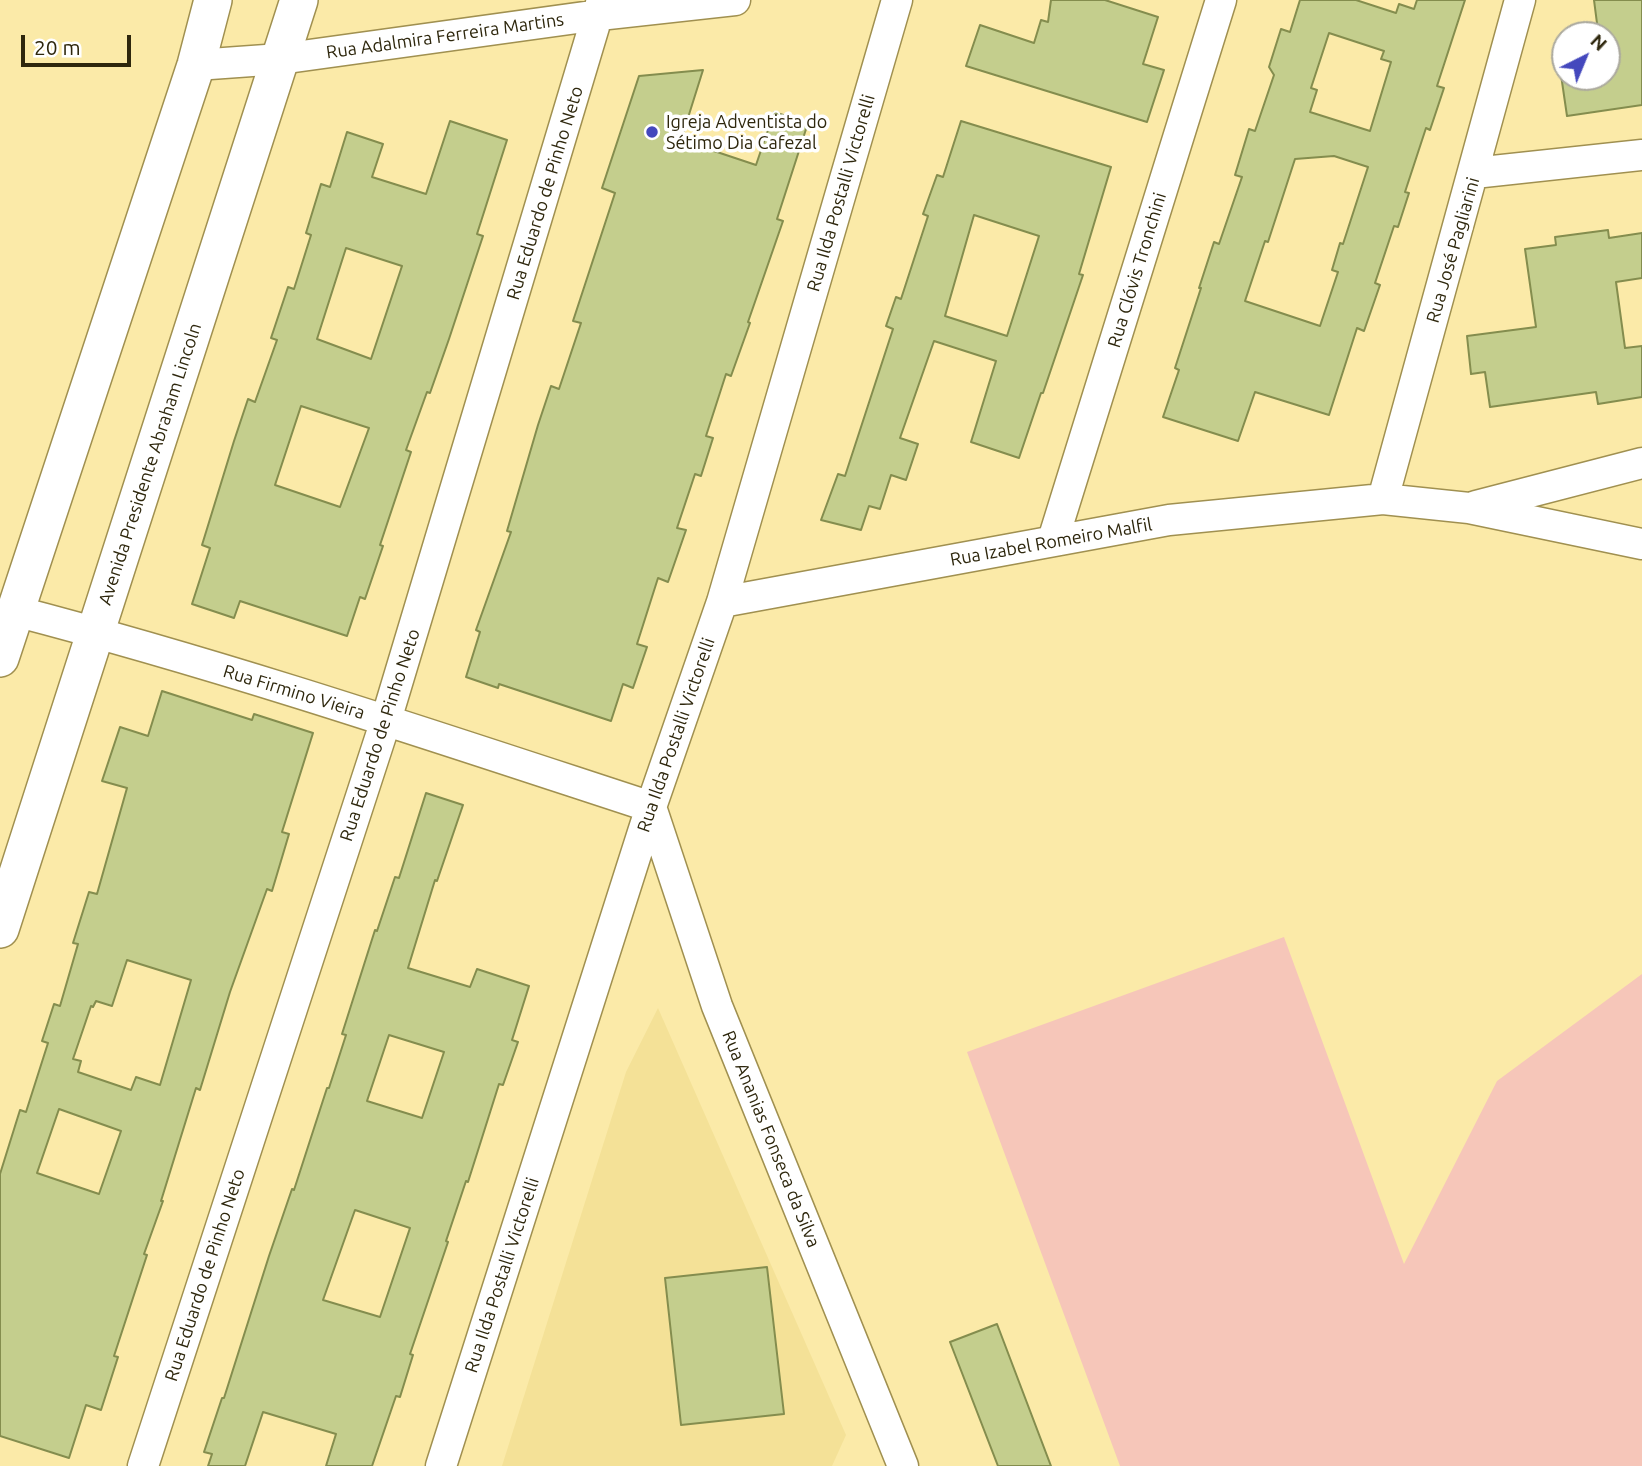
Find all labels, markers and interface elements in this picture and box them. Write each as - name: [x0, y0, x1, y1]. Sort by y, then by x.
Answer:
- street label: Rua Adalmira Ferreira Martins: [325, 9, 565, 63]
- scale bar: [24, 21, 135, 65]
- north arrow: [1551, 21, 1621, 91]
- text: N: [1586, 29, 1612, 55]
- text: 20 m: [34, 35, 81, 59]
- street label: Rua Eduardo de Pinho Neto: [502, 84, 588, 302]
- street label: Rua Ilda Postalli Victorelli: [802, 92, 880, 294]
- place label: Igreja Adventista do Sétimo Dia Cafezal: [666, 111, 827, 154]
- marker: Igreja Adventista do Sétimo Dia Cafezal: [644, 124, 660, 140]
- street label: Rua José Pagliarini: [1422, 175, 1484, 325]
- street label: Rua Clóvis Tronchini: [1103, 190, 1171, 350]
- street label: Avenida Presidente Abraham Lincoln: [94, 320, 206, 608]
- street label: Rua Izabel Romeiro Malfil: [948, 514, 1154, 570]
- street label: Rua Eduardo de Pinho Neto: [335, 626, 425, 844]
- street label: Rua Ilda Postalli Victorelli: [633, 635, 719, 835]
- street label: Rua Firmino Vieira: [220, 660, 368, 724]
- street label: Rua Ananias Fonseca da Silva: [718, 1027, 824, 1251]
- street label: Rua Eduardo de Pinho Neto: [160, 1166, 250, 1384]
- street label: Rua Ilda Postalli Victorelli: [460, 1175, 544, 1375]

